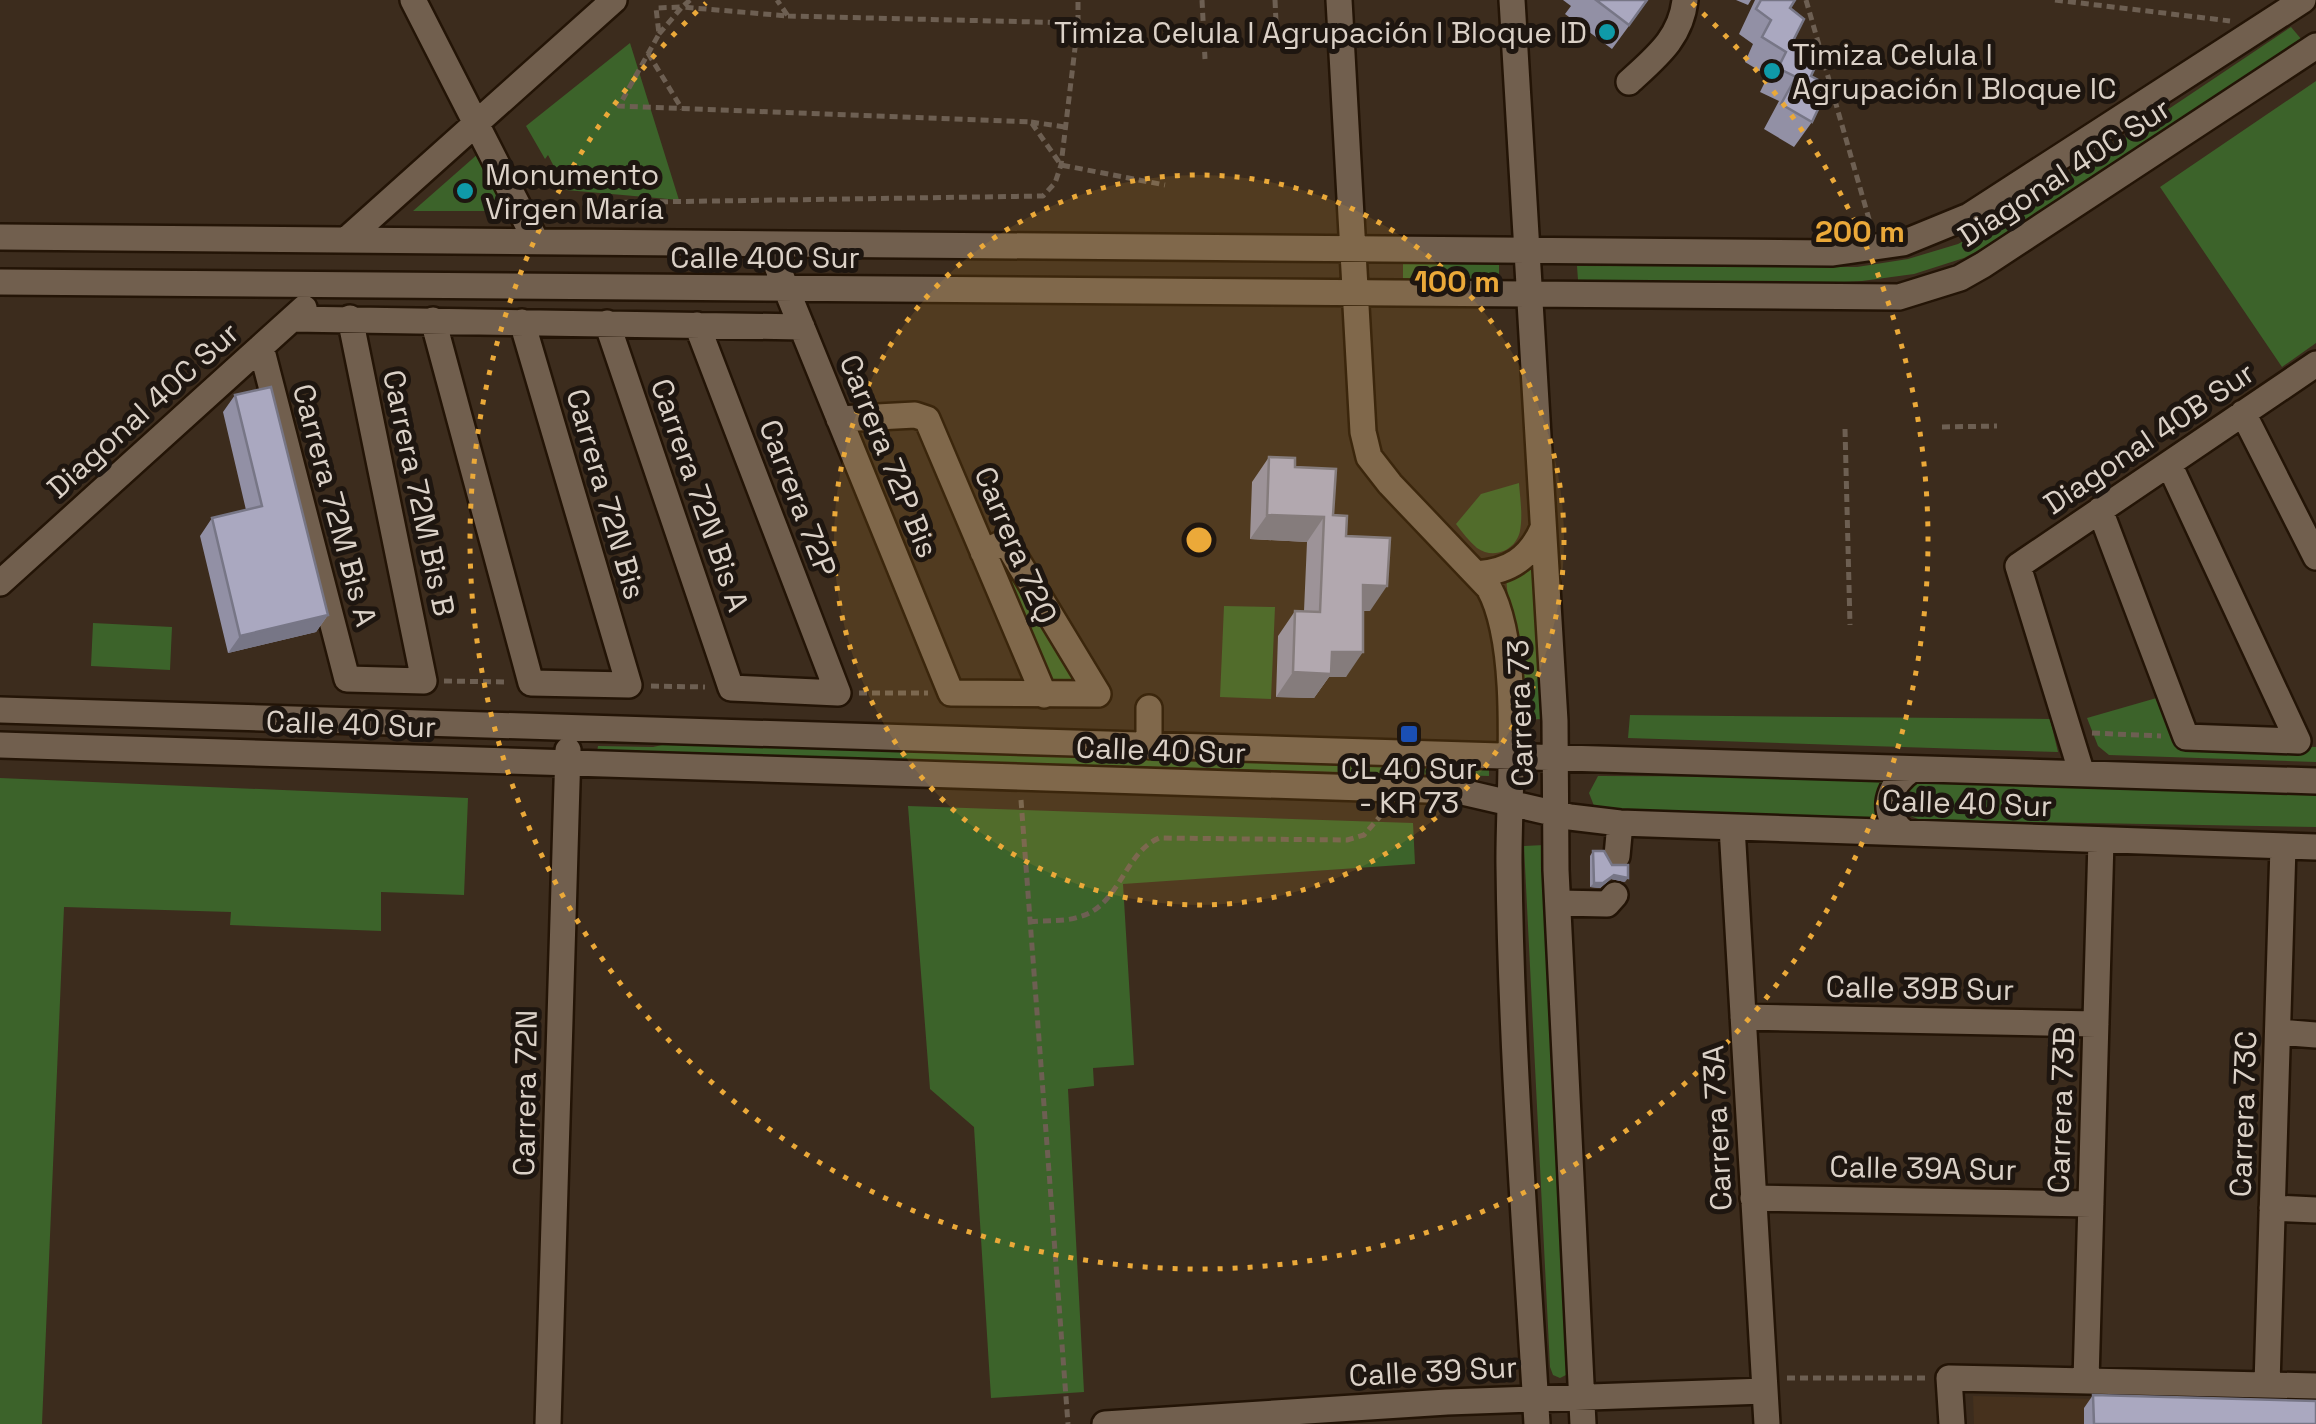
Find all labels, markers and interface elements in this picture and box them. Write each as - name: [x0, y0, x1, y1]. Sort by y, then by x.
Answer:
- place label: Timiza Celula I Agrupación I Bloque ID: [1054, 13, 1587, 52]
- marker: Timiza Celula I Agrupación I Bloque ID: [1596, 21, 1618, 43]
- place label: Timiza Celula I Agrupación I Bloque IC: [1792, 35, 2116, 108]
- marker: Timiza Celula I Agrupación I Bloque IC: [1761, 60, 1783, 82]
- street label: Diagonal 40C Sur: [1950, 89, 2178, 255]
- place label: Monumento Virgen María: [485, 155, 664, 228]
- marker: Monumento Virgen María: [454, 180, 476, 202]
- text: 200 m: [1815, 212, 1905, 251]
- street label: Calle 40C Sur: [670, 238, 860, 277]
- text: 100 m: [1414, 262, 1500, 301]
- street label: Diagonal 40C Sur: [39, 313, 247, 507]
- street label: Carrera 72P Bis: [831, 349, 947, 563]
- street label: Diagonal 40B Sur: [2036, 353, 2262, 523]
- street label: Carrera 72M Bis B: [374, 366, 464, 620]
- street label: Carrera 72N Bis A: [642, 373, 758, 617]
- street label: Carrera 72M Bis A: [284, 379, 386, 631]
- street label: Carrera 72N Bis: [557, 384, 655, 604]
- street label: Carrera 72P: [750, 414, 846, 582]
- street label: Carrera 72Q: [965, 461, 1067, 629]
- centre of rings: [1181, 522, 1217, 558]
- street label: Carrera 73: [1498, 639, 1542, 787]
- street label: Calle 40 Sur: [265, 702, 437, 746]
- marker: CL 40 Sur - KR 73: [1398, 723, 1420, 745]
- street label: Calle 40 Sur: [1075, 728, 1247, 772]
- place label: CL 40 Sur - KR 73: [1341, 749, 1477, 822]
- street label: Calle 40 Sur: [1881, 781, 2053, 825]
- street label: Calle 39B Sur: [1825, 967, 2015, 1009]
- street label: Carrera 72N: [504, 1009, 546, 1177]
- street label: Carrera 73B: [2039, 1026, 2083, 1194]
- street label: Carrera 73C: [2221, 1030, 2265, 1198]
- street label: Carrera 73A: [1693, 1044, 1741, 1212]
- street label: Calle 39A Sur: [1829, 1147, 2017, 1189]
- street label: Calle 39 Sur: [1348, 1347, 1518, 1395]

